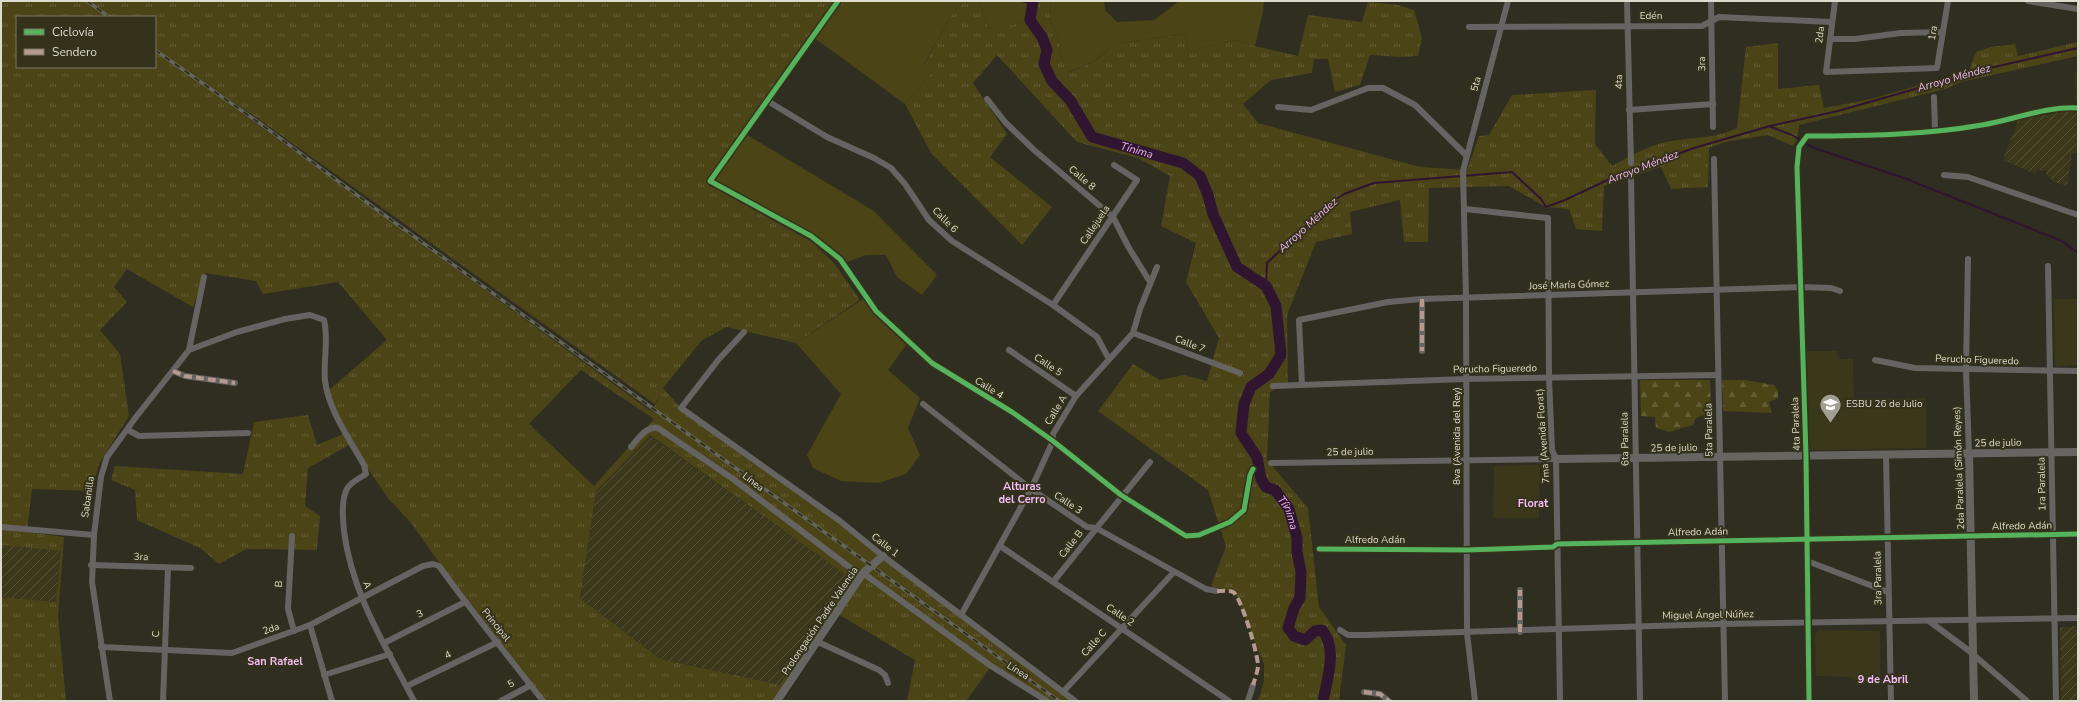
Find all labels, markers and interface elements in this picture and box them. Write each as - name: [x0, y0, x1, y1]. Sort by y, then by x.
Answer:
- street label: Edén: [1640, 9, 1662, 23]
- legend: [16, 16, 156, 68]
- text: Ciclovía: [52, 24, 94, 40]
- street label: 1ra: [1925, 25, 1941, 41]
- street label: 2da: [1812, 26, 1828, 44]
- text: Sendero: [52, 44, 97, 60]
- street label: 3ra: [1695, 56, 1709, 72]
- water label: Arroyo Méndez: [1915, 60, 1993, 96]
- street label: 4ta: [1612, 74, 1626, 90]
- street label: 5ta: [1467, 75, 1485, 93]
- water label: Tínima: [1119, 138, 1155, 162]
- water label: Arroyo Méndez: [1604, 146, 1682, 188]
- street label: Calle 8: [1065, 162, 1099, 194]
- water label: Arroyo Méndez: [1274, 194, 1342, 256]
- street label: Callejuela: [1077, 203, 1113, 247]
- street label: Calle 6: [929, 204, 961, 236]
- street label: José María Gómez: [1528, 277, 1610, 293]
- street label: Calle 7: [1173, 332, 1207, 356]
- street label: Calle 5: [1031, 350, 1065, 380]
- street label: Perucho Figueredo: [1935, 352, 2020, 368]
- street label: Perucho Figueredo: [1453, 361, 1537, 377]
- street label: Calle 4: [972, 374, 1006, 402]
- street label: 8va (Avenida del Rey): [1450, 387, 1464, 485]
- street label: 7ma (Avenida Florat): [1533, 388, 1553, 484]
- school or university icon: ESBU 26 de Julio: [1818, 391, 1844, 424]
- street label: Calle A: [1042, 392, 1071, 428]
- street label: 4ta Paralela: [1788, 397, 1804, 451]
- place label: ESBU 26 de Julio: [1846, 397, 1923, 411]
- street label: 5ta Paralela: [1702, 403, 1716, 457]
- street label: 2da Paralela (Simón Reyes): [1950, 406, 1968, 530]
- street label: 6ta Paralela: [1618, 412, 1632, 466]
- street label: 25 de julio: [1974, 436, 2022, 450]
- street label: 25 de julio: [1650, 441, 1698, 455]
- street label: 25 de julio: [1326, 445, 1374, 459]
- street label: 1ra Paralela: [2035, 457, 2049, 511]
- street label: Línea: [739, 469, 767, 495]
- street label: Sabanilla: [78, 475, 98, 519]
- district label: Alturas del Cerro: [999, 479, 1045, 507]
- street label: Calle 3: [1051, 488, 1085, 518]
- water label: Tíinima: [1274, 492, 1302, 531]
- district label: Florat: [1518, 496, 1549, 511]
- street label: Alfredo Adán: [1992, 518, 2052, 534]
- street label: Alfredo Adán: [1668, 524, 1728, 540]
- street label: Calle B: [1056, 527, 1087, 561]
- street label: Calle 1: [868, 530, 902, 560]
- street label: Alfredo Adán: [1345, 533, 1405, 547]
- street label: 3ra: [133, 550, 149, 564]
- street label: 3ra Paralela: [1871, 551, 1885, 605]
- street label: Prolongación Padre Valencia: [778, 564, 862, 678]
- street label: A: [359, 579, 375, 591]
- street label: B: [272, 580, 286, 588]
- street label: Calle 2: [1103, 600, 1137, 630]
- street label: Principal: [478, 605, 514, 645]
- street label: 3: [414, 606, 426, 622]
- street label: Miguel Ángel Núñez: [1662, 607, 1754, 623]
- street label: 2da: [261, 620, 281, 638]
- street label: Calle C: [1078, 626, 1110, 660]
- street label: C: [149, 630, 163, 638]
- street label: 4: [442, 647, 454, 663]
- district label: San Rafael: [247, 654, 303, 669]
- street label: Línea: [1004, 659, 1032, 683]
- district label: 9 de Abril: [1858, 672, 1909, 687]
- street label: 5: [505, 676, 517, 692]

